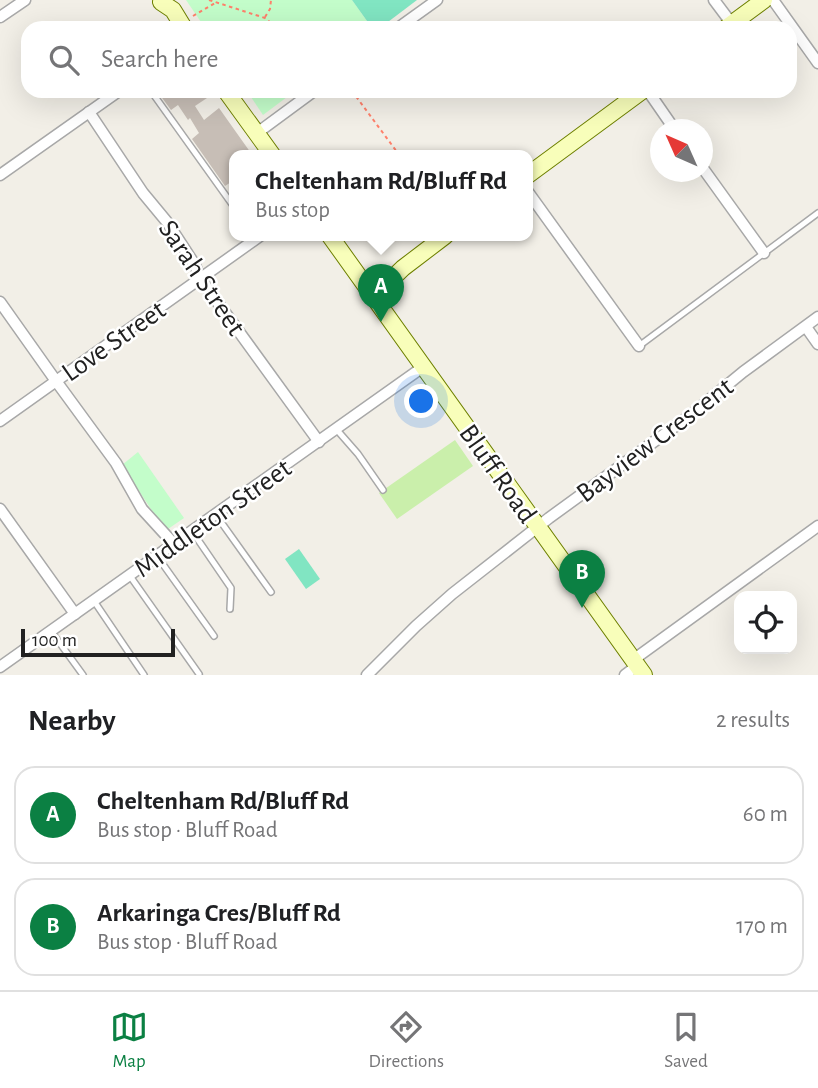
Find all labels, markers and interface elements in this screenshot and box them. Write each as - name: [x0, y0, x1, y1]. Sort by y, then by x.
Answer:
- search box: [21, 21, 797, 98]
- icon: search: [45, 41, 83, 79]
- text: Search here: [101, 46, 219, 72]
- north arrow: [650, 119, 713, 182]
- popup: [229, 150, 533, 241]
- text: Cheltenham Rd/Bluff Rd: [255, 168, 507, 194]
- text: Bus stop: [255, 199, 330, 222]
- street label: Sarah Street: [153, 216, 250, 341]
- pin: A: [358, 264, 404, 322]
- street label: Love Street: [57, 296, 171, 387]
- street label: Bayview Crescent: [572, 373, 739, 508]
- your location: [404, 384, 438, 418]
- street label: Bluff Road: [453, 420, 541, 529]
- street label: Middleton Street: [129, 454, 297, 583]
- pin: B: [559, 550, 605, 608]
- map controls: [734, 591, 797, 654]
- button: locate: [734, 591, 797, 654]
- scale bar: [21, 626, 175, 658]
- text: 100 m: [32, 631, 77, 650]
- text: Nearby: [28, 706, 116, 736]
- text: 2 results: [716, 709, 790, 732]
- text: Cheltenham Rd/Bluff Rd: [97, 788, 349, 814]
- text: A: [46, 803, 60, 826]
- text: 60 m: [743, 803, 788, 826]
- text: Bus stop · Bluff Road: [97, 819, 278, 842]
- text: Arkaringa Cres/Bluff Rd: [97, 900, 341, 926]
- text: B: [46, 915, 60, 938]
- text: 170 m: [736, 915, 788, 938]
- text: Bus stop · Bluff Road: [97, 931, 278, 954]
- tab: Map: [110, 1008, 148, 1073]
- tab: Directions: [368, 1008, 444, 1073]
- tab: Saved: [664, 1008, 708, 1073]

